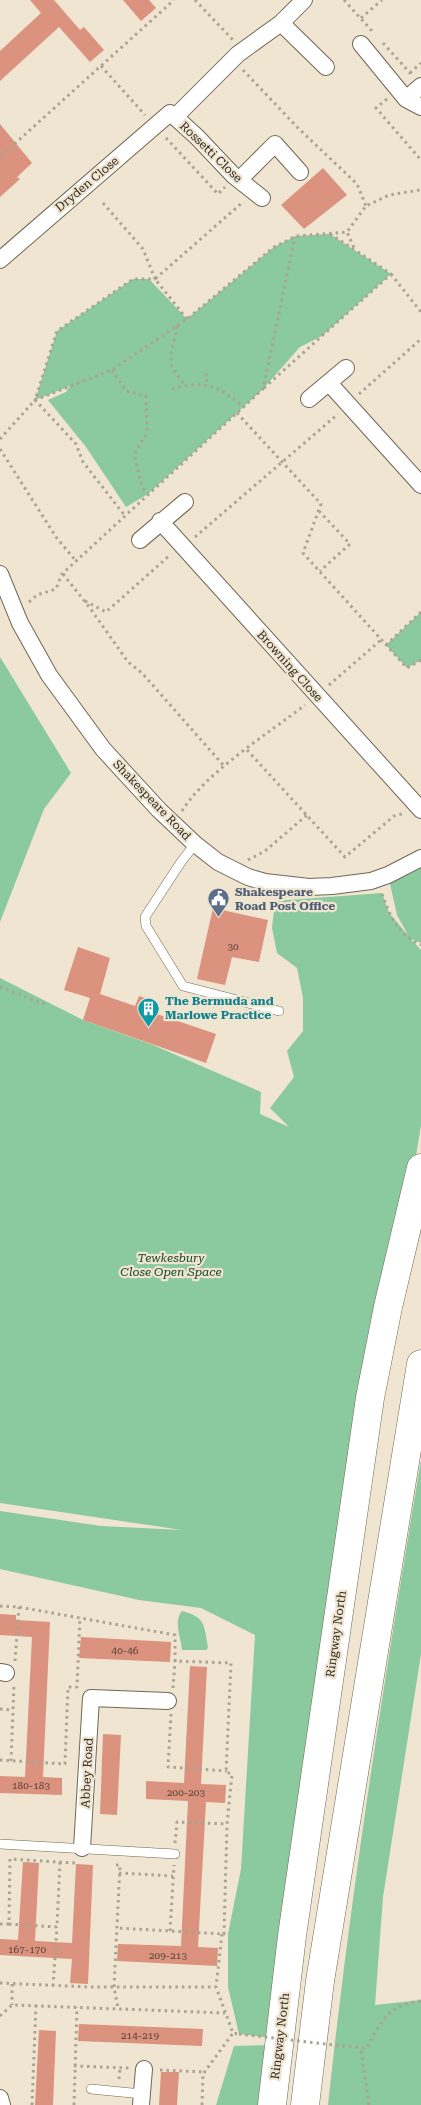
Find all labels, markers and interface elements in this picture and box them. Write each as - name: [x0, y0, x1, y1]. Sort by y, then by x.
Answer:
- street label: Rossetti Close: [177, 119, 245, 186]
- street label: Dryden Close: [53, 153, 122, 215]
- street label: Browning Close: [254, 628, 326, 705]
- street label: Shakespeare Road: [110, 757, 194, 843]
- place label: Shakespeare Road Post Office: [235, 885, 335, 913]
- public building icon: Shakespeare Road Post Office: [207, 887, 231, 918]
- house number: 30: [227, 941, 239, 952]
- place label: The Bermuda and Marlowe Practice: [165, 994, 274, 1022]
- building icon: The Bermuda and Marlowe Practice: [137, 996, 161, 1027]
- park label: Tewkesbury Close Open Space: [120, 1251, 222, 1279]
- street label: Ringway North: [323, 1590, 349, 1678]
- house number: 40-46: [112, 1645, 139, 1656]
- street label: Abbey Road: [78, 1737, 96, 1808]
- house number: 180-183: [12, 1780, 50, 1791]
- house number: 200-203: [167, 1787, 205, 1798]
- house number: 167-170: [8, 1944, 46, 1955]
- house number: 209-213: [149, 1950, 187, 1961]
- street label: Ringway North: [268, 1992, 292, 2080]
- house number: 214-219: [121, 2030, 159, 2041]

